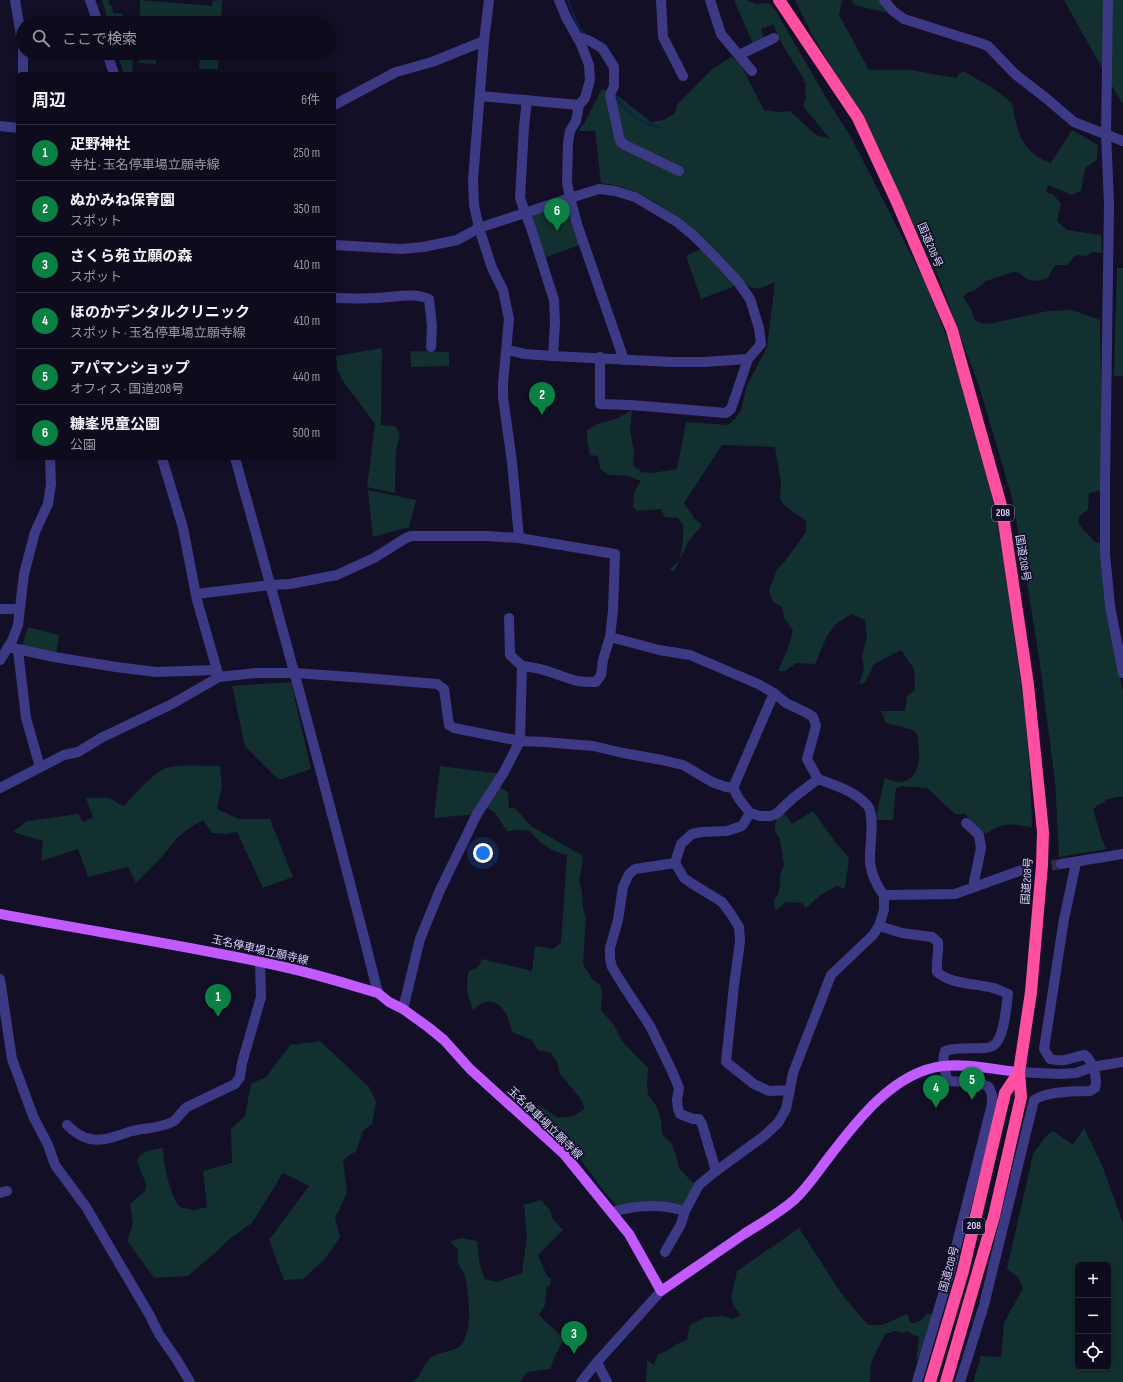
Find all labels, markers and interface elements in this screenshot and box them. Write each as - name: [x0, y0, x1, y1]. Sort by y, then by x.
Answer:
- search box: [16, 16, 336, 60]
- icon: search: [30, 27, 52, 49]
- text: ここで検索: [62, 30, 137, 49]
- text: 周辺: [32, 91, 66, 111]
- text: 6件: [301, 92, 320, 108]
- text: 疋野神社: [70, 135, 130, 154]
- text: 1: [42, 145, 48, 161]
- text: 250 m: [293, 145, 320, 161]
- text: 寺社 · 玉名停車場立願寺線: [70, 157, 220, 173]
- text: ぬかみね保育園: [70, 191, 175, 210]
- pin: 6: [544, 198, 570, 231]
- text: 2: [42, 201, 48, 217]
- text: 350 m: [293, 201, 320, 217]
- text: スポット: [70, 213, 122, 229]
- street label: 国道208号: [915, 221, 945, 269]
- text: さくら苑 立願の森: [70, 247, 192, 266]
- text: 3: [42, 257, 48, 273]
- text: 410 m: [294, 257, 320, 273]
- text: スポット: [70, 269, 122, 285]
- text: ほのかデンタルクリニック: [70, 303, 250, 322]
- text: 4: [42, 313, 48, 329]
- text: 410 m: [294, 313, 320, 329]
- text: スポット · 玉名停車場立願寺線: [70, 325, 246, 341]
- text: アパマンショップ: [70, 359, 190, 378]
- text: 5: [42, 369, 48, 385]
- text: 440 m: [293, 369, 320, 385]
- text: オフィス · 国道208号: [70, 381, 184, 397]
- pin: 2: [529, 382, 555, 415]
- text: 糠峯児童公園: [70, 415, 160, 434]
- text: 6: [42, 425, 48, 441]
- text: 500 m: [293, 425, 320, 441]
- text: 公園: [70, 437, 96, 453]
- road number: 208: [992, 505, 1014, 521]
- street label: 国道208号: [1013, 534, 1033, 582]
- your location: [473, 843, 493, 863]
- street label: 国道208号: [1019, 857, 1035, 905]
- street label: 玉名停車場立願寺線: [210, 933, 310, 967]
- pin: 1: [205, 984, 231, 1017]
- pin: 5: [959, 1067, 985, 1100]
- pin: 4: [923, 1075, 949, 1108]
- street label: 玉名停車場立願寺線: [505, 1084, 585, 1162]
- road number: 208: [963, 1218, 985, 1234]
- street label: 国道208号: [937, 1244, 961, 1294]
- map controls: [1075, 1262, 1111, 1370]
- button: +: [1075, 1262, 1111, 1298]
- button: −: [1075, 1298, 1111, 1334]
- pin: 3: [561, 1321, 587, 1354]
- button: locate: [1075, 1334, 1111, 1370]

